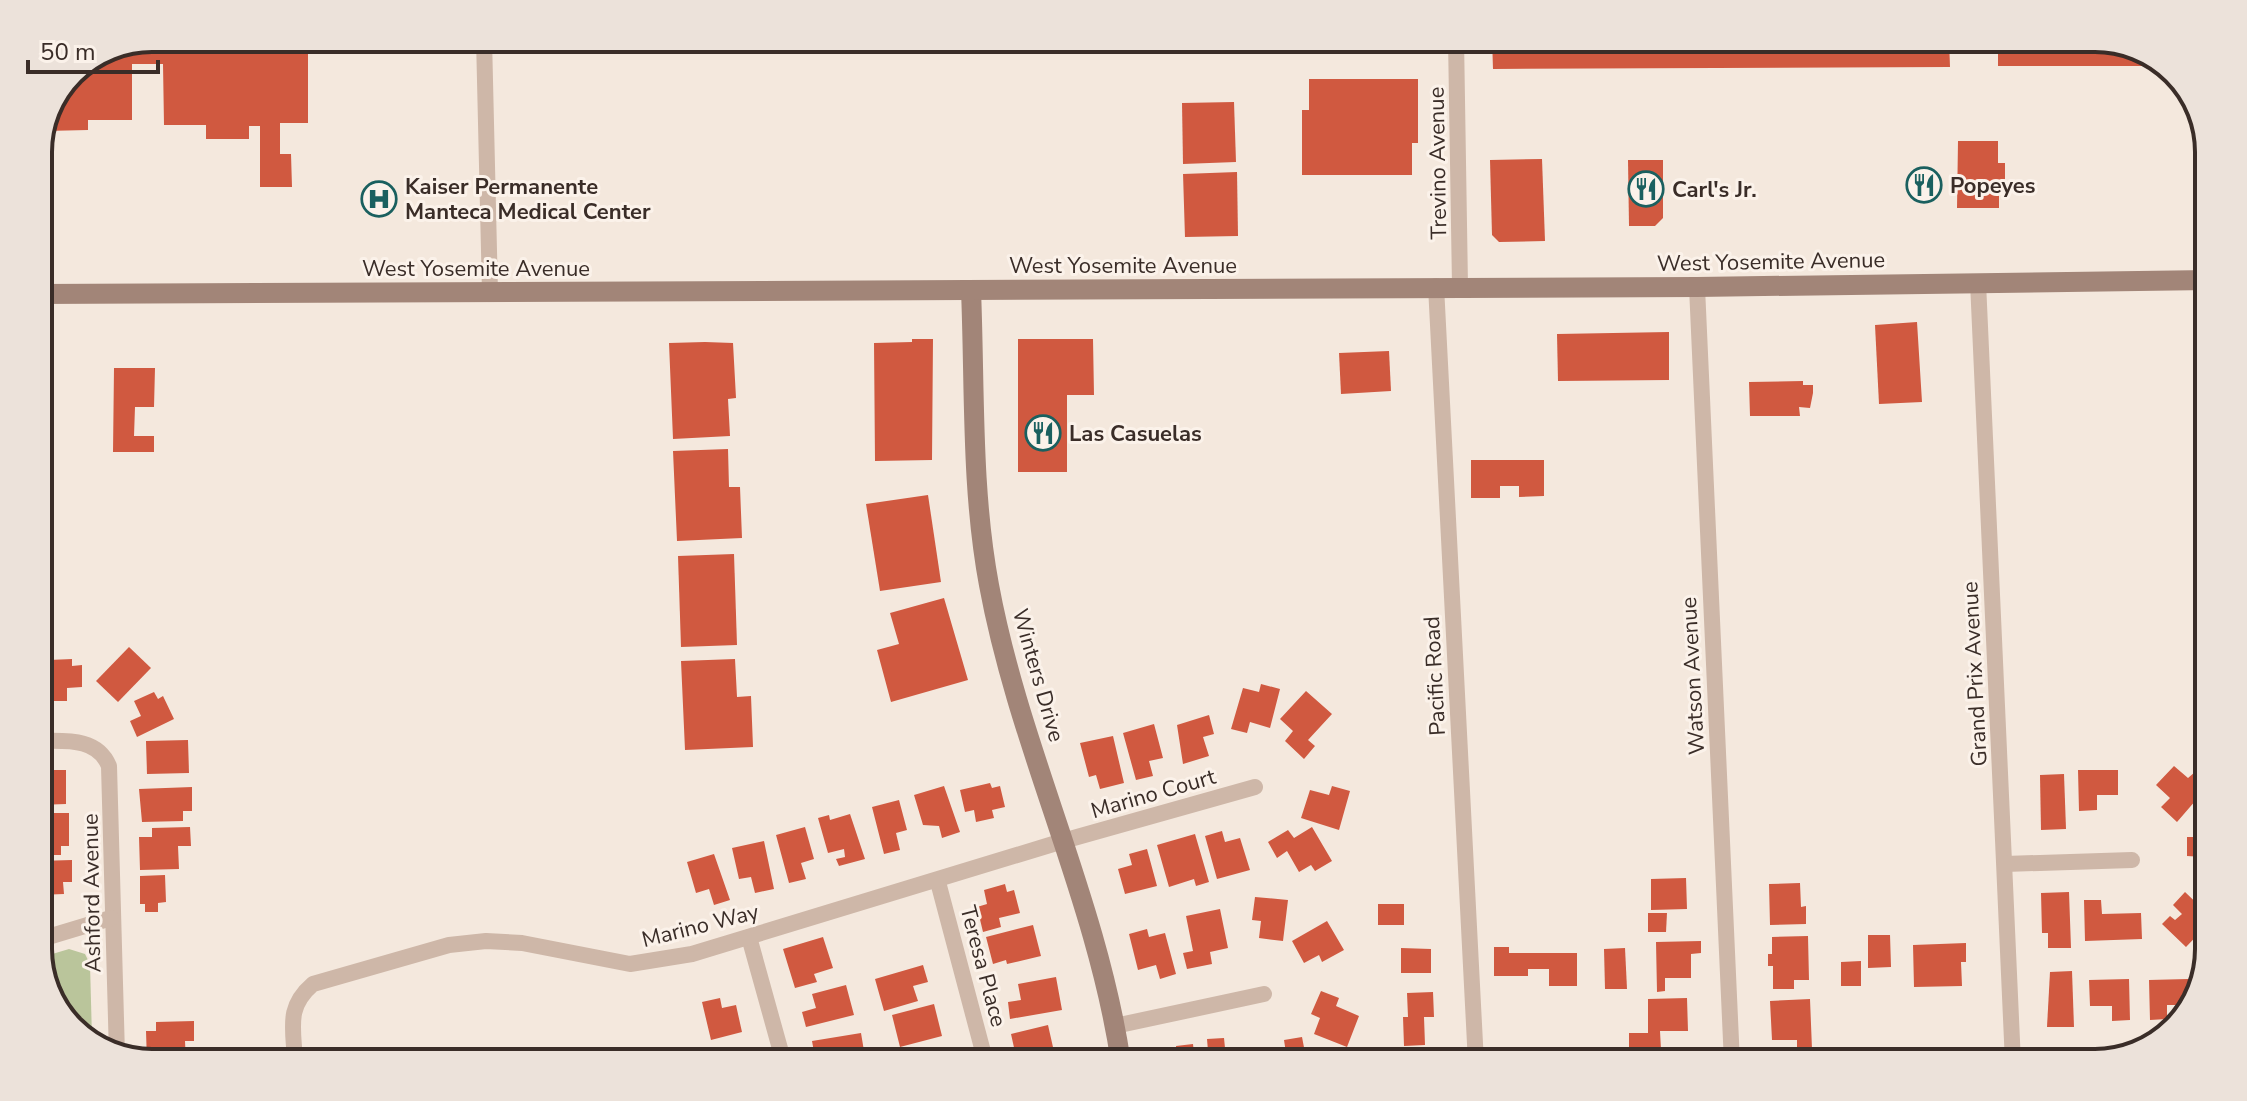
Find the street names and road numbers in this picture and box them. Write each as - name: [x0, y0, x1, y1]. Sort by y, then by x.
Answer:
- street label: Trevino Avenue: [1422, 86, 1454, 240]
- street label: West Yosemite Avenue: [1657, 245, 1885, 279]
- street label: West Yosemite Avenue: [1009, 251, 1237, 281]
- street label: West Yosemite Avenue: [362, 254, 590, 284]
- street label: Grand Prix Avenue: [1955, 581, 1995, 767]
- street label: Watson Avenue: [1674, 596, 1712, 756]
- street label: Winters Drive: [1005, 605, 1071, 745]
- street label: Pacific Road: [1417, 615, 1453, 736]
- street label: Marino Court: [1087, 762, 1220, 826]
- street label: Ashford Avenue: [76, 813, 108, 973]
- street label: Marino Way: [639, 897, 763, 955]
- street label: Teresa Place: [952, 902, 1014, 1030]

